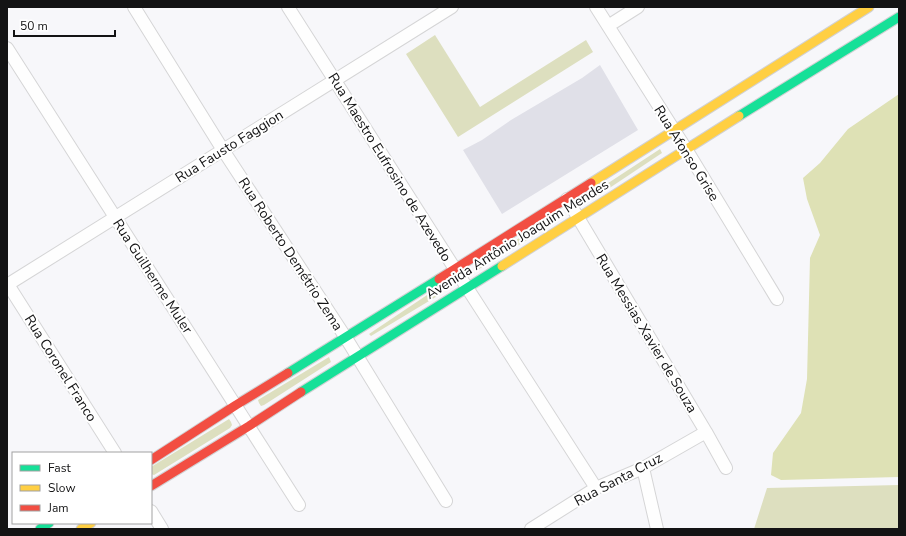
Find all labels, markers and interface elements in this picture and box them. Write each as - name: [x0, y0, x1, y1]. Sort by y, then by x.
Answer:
- scale bar: [14, 12, 115, 38]
- text: 50 m: [20, 18, 48, 34]
- street label: Rua Maestro Eufrosino de Azevedo: [323, 69, 456, 265]
- street label: Rua Afonso Grise: [650, 102, 724, 205]
- street label: Rua Fausto Faggion: [172, 106, 287, 187]
- street label: Rua Roberto Demétrio Zema: [234, 174, 347, 335]
- street label: Avenida Antônio Joaquim Mendes: [422, 175, 613, 304]
- street label: Rua Guilherme Muler: [108, 215, 197, 337]
- street label: Rua Messias Xavier de Souza: [591, 250, 702, 416]
- street label: Rua Coronel Franco: [20, 311, 101, 426]
- street label: Rua Santa Cruz: [571, 448, 666, 511]
- legend: [12, 452, 152, 524]
- text: Fast: [48, 460, 71, 476]
- text: Slow: [48, 480, 76, 496]
- text: Jam: [47, 500, 69, 516]

